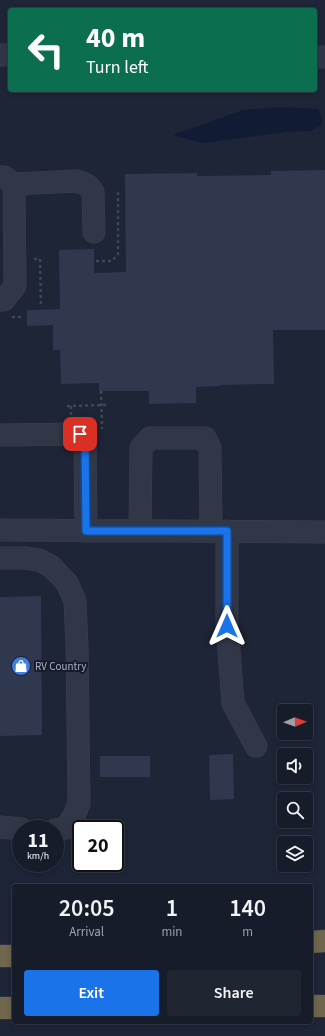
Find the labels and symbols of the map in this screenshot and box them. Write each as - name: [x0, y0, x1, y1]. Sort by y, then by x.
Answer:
- pin: [63, 417, 97, 451]
- position arrow: [206, 605, 248, 647]
- shop icon: RV Country: [10, 655, 32, 677]
- place label: RV Country: [35, 659, 86, 674]
- north arrow: [277, 704, 313, 740]
- speed limit sign: 20: [72, 820, 124, 872]

